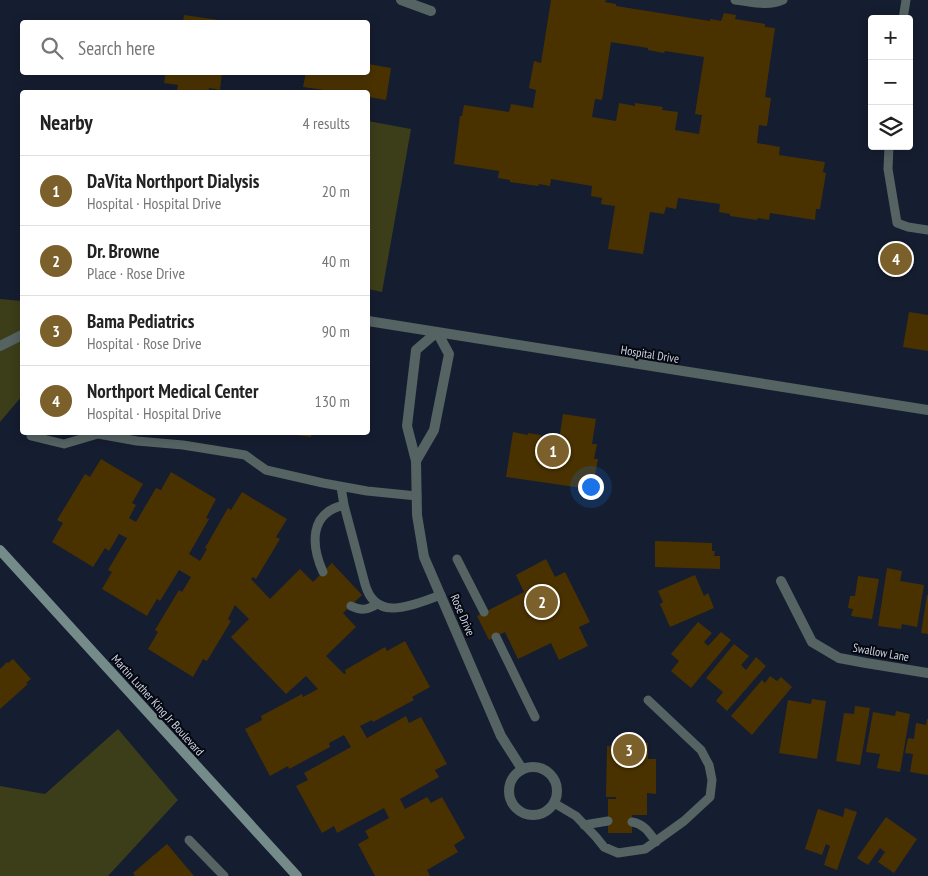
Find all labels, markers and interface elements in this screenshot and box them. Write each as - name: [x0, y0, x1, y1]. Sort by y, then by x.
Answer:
- map controls: [868, 15, 913, 150]
- button: +: [868, 15, 913, 60]
- search box: [20, 20, 370, 75]
- icon: search: [38, 34, 66, 62]
- text: Search here: [78, 36, 155, 60]
- button: −: [868, 60, 913, 105]
- button: layers: [868, 105, 913, 150]
- text: Nearby: [40, 109, 93, 136]
- text: 4 results: [303, 113, 350, 133]
- text: DaVita Northport Dialysis: [87, 169, 259, 193]
- text: 1: [52, 181, 60, 201]
- text: 20 m: [322, 181, 350, 201]
- text: Hospital · Hospital Drive: [87, 193, 221, 213]
- text: Dr. Browne: [87, 239, 160, 263]
- pin: 4: [880, 240, 912, 278]
- text: 2: [52, 251, 60, 271]
- text: 40 m: [322, 251, 350, 271]
- text: Place · Rose Drive: [87, 263, 185, 283]
- text: Bama Pediatrics: [87, 309, 194, 333]
- text: 3: [52, 321, 60, 341]
- text: 90 m: [322, 321, 350, 341]
- text: Hospital · Rose Drive: [87, 333, 202, 353]
- street label: Hospital Drive: [620, 342, 680, 366]
- text: Northport Medical Center: [87, 379, 259, 403]
- text: 4: [52, 391, 60, 411]
- text: 130 m: [315, 391, 350, 411]
- text: Hospital · Hospital Drive: [87, 403, 221, 423]
- pin: 1: [537, 432, 569, 470]
- your location: [578, 474, 604, 500]
- pin: 2: [526, 583, 558, 621]
- street label: Rose Drive: [448, 592, 478, 638]
- street label: Swallow Lane: [852, 640, 910, 664]
- street label: Martin Luther King Jr Boulevard: [109, 651, 207, 759]
- pin: 3: [613, 731, 645, 769]

